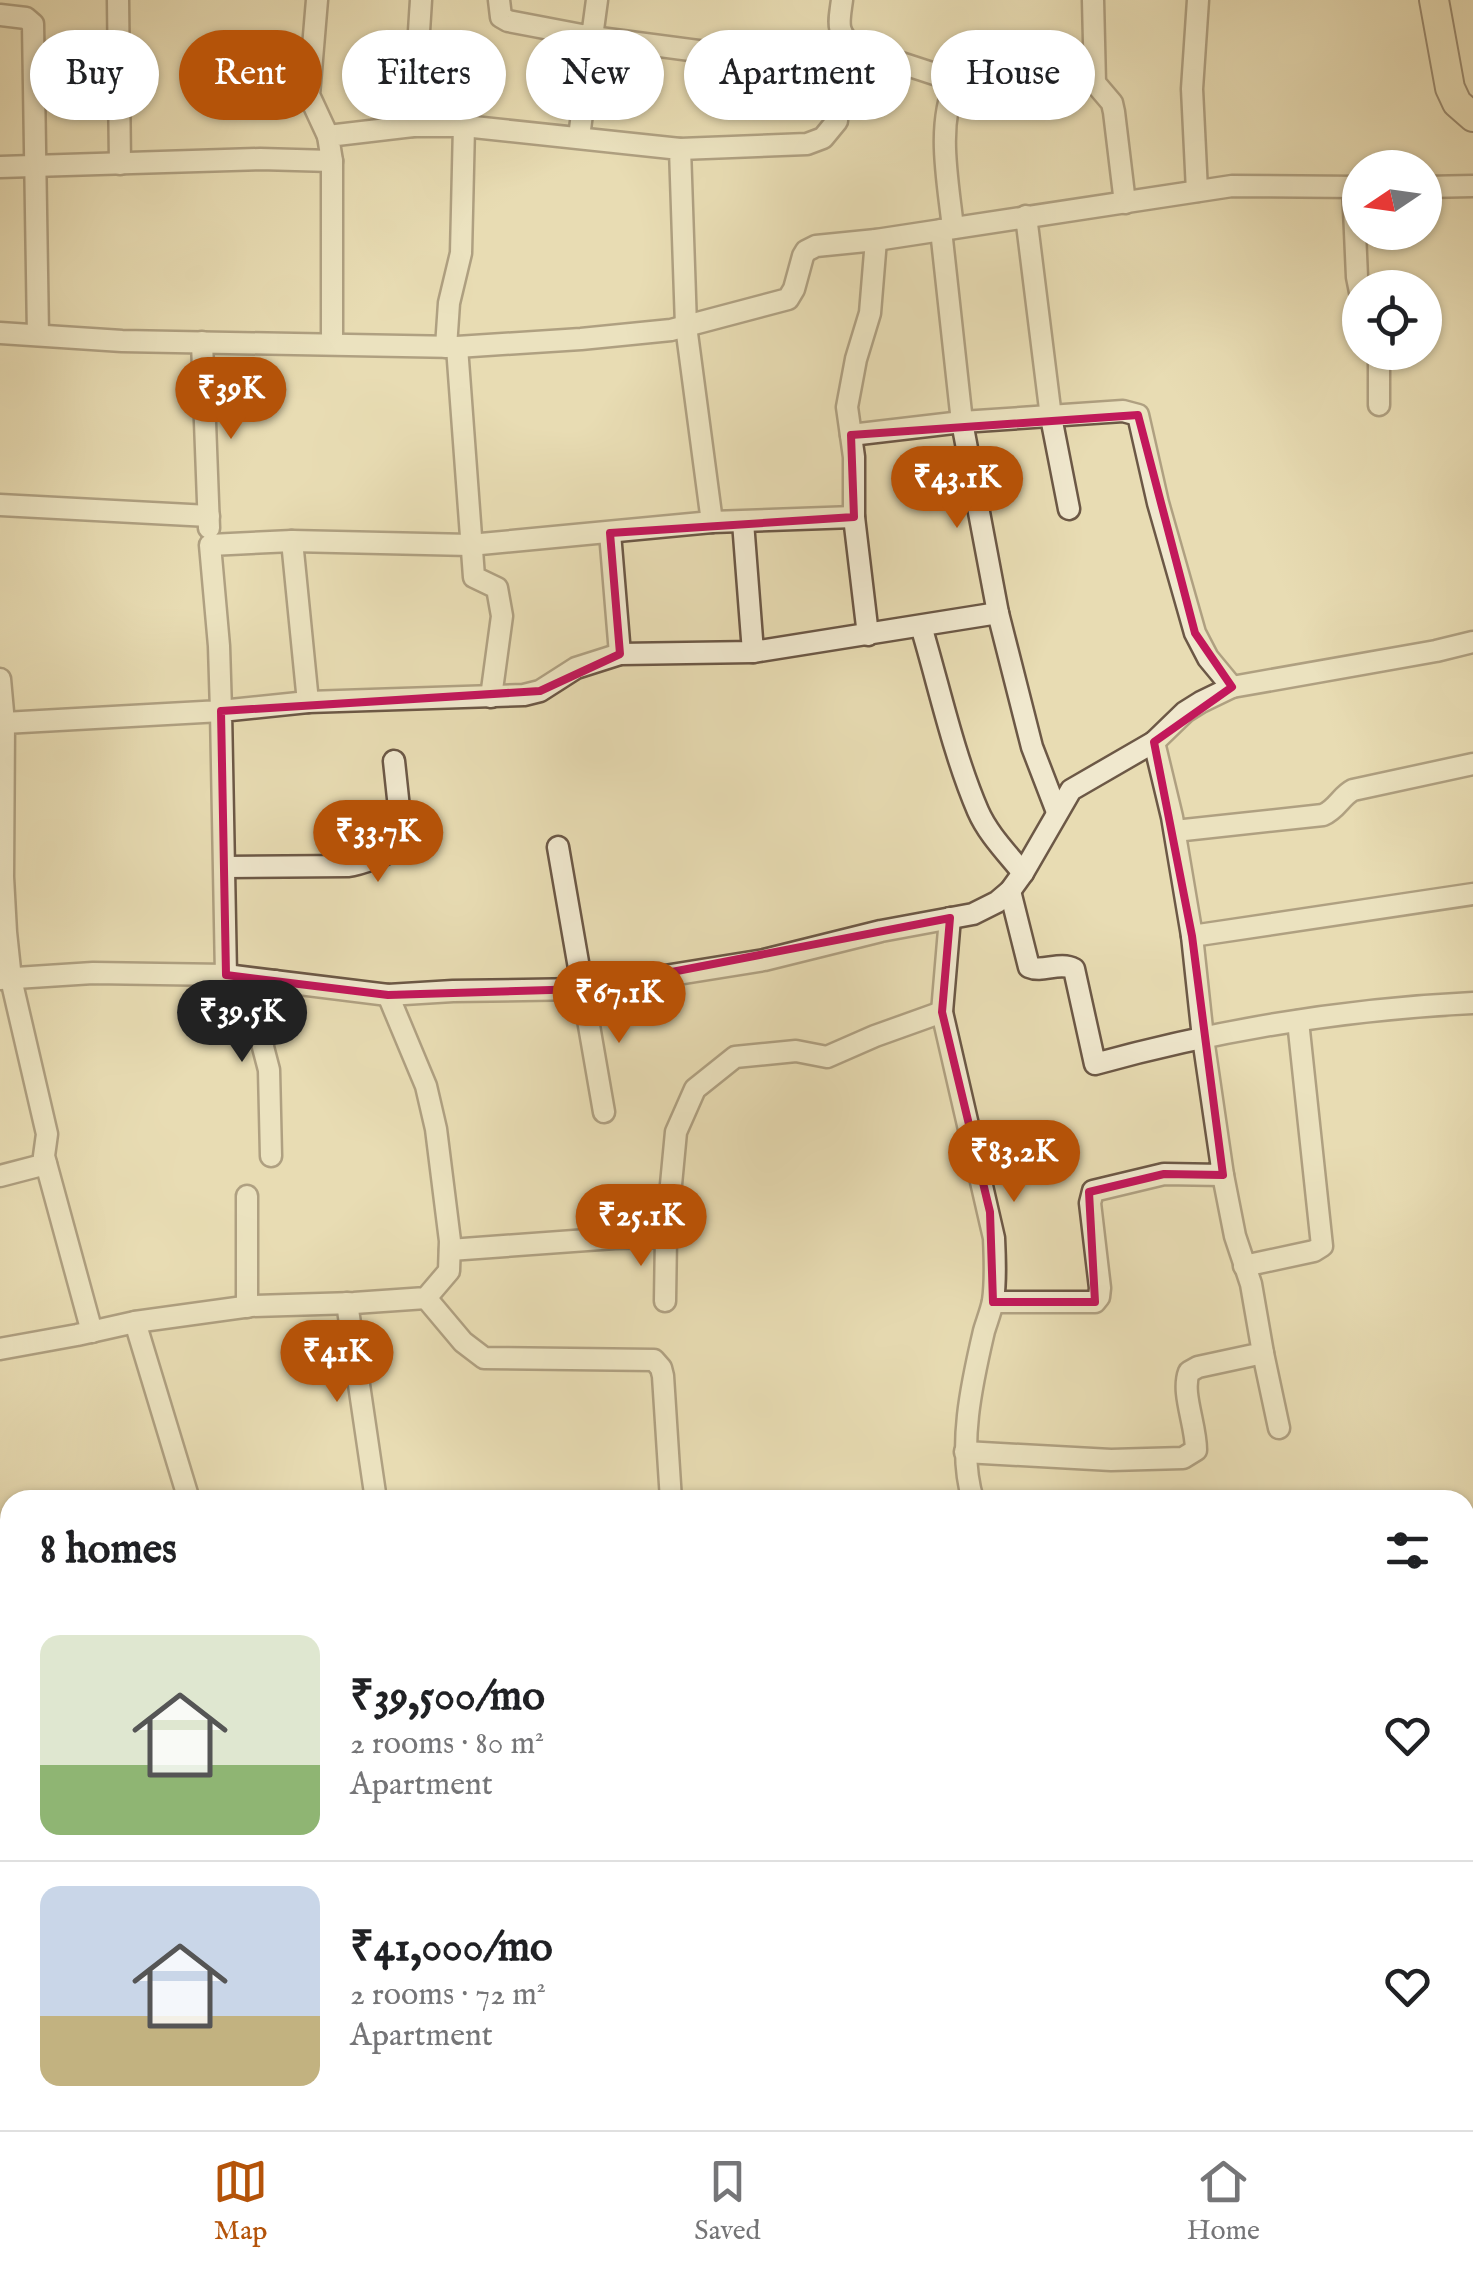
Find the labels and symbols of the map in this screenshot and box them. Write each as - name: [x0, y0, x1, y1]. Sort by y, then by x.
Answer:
- north arrow: [1342, 150, 1442, 250]
- pin: ₹39K: [172, 357, 290, 442]
- pin: ₹43.1K: [876, 446, 1038, 531]
- pin: ₹33.7K: [297, 800, 459, 885]
- pin: ₹67.1K: [538, 961, 700, 1046]
- pin: ₹39.5K: [161, 980, 323, 1065]
- pin: ₹83.2K: [933, 1120, 1095, 1205]
- pin: ₹25.1K: [560, 1184, 722, 1269]
- pin: ₹41K: [278, 1320, 396, 1405]

